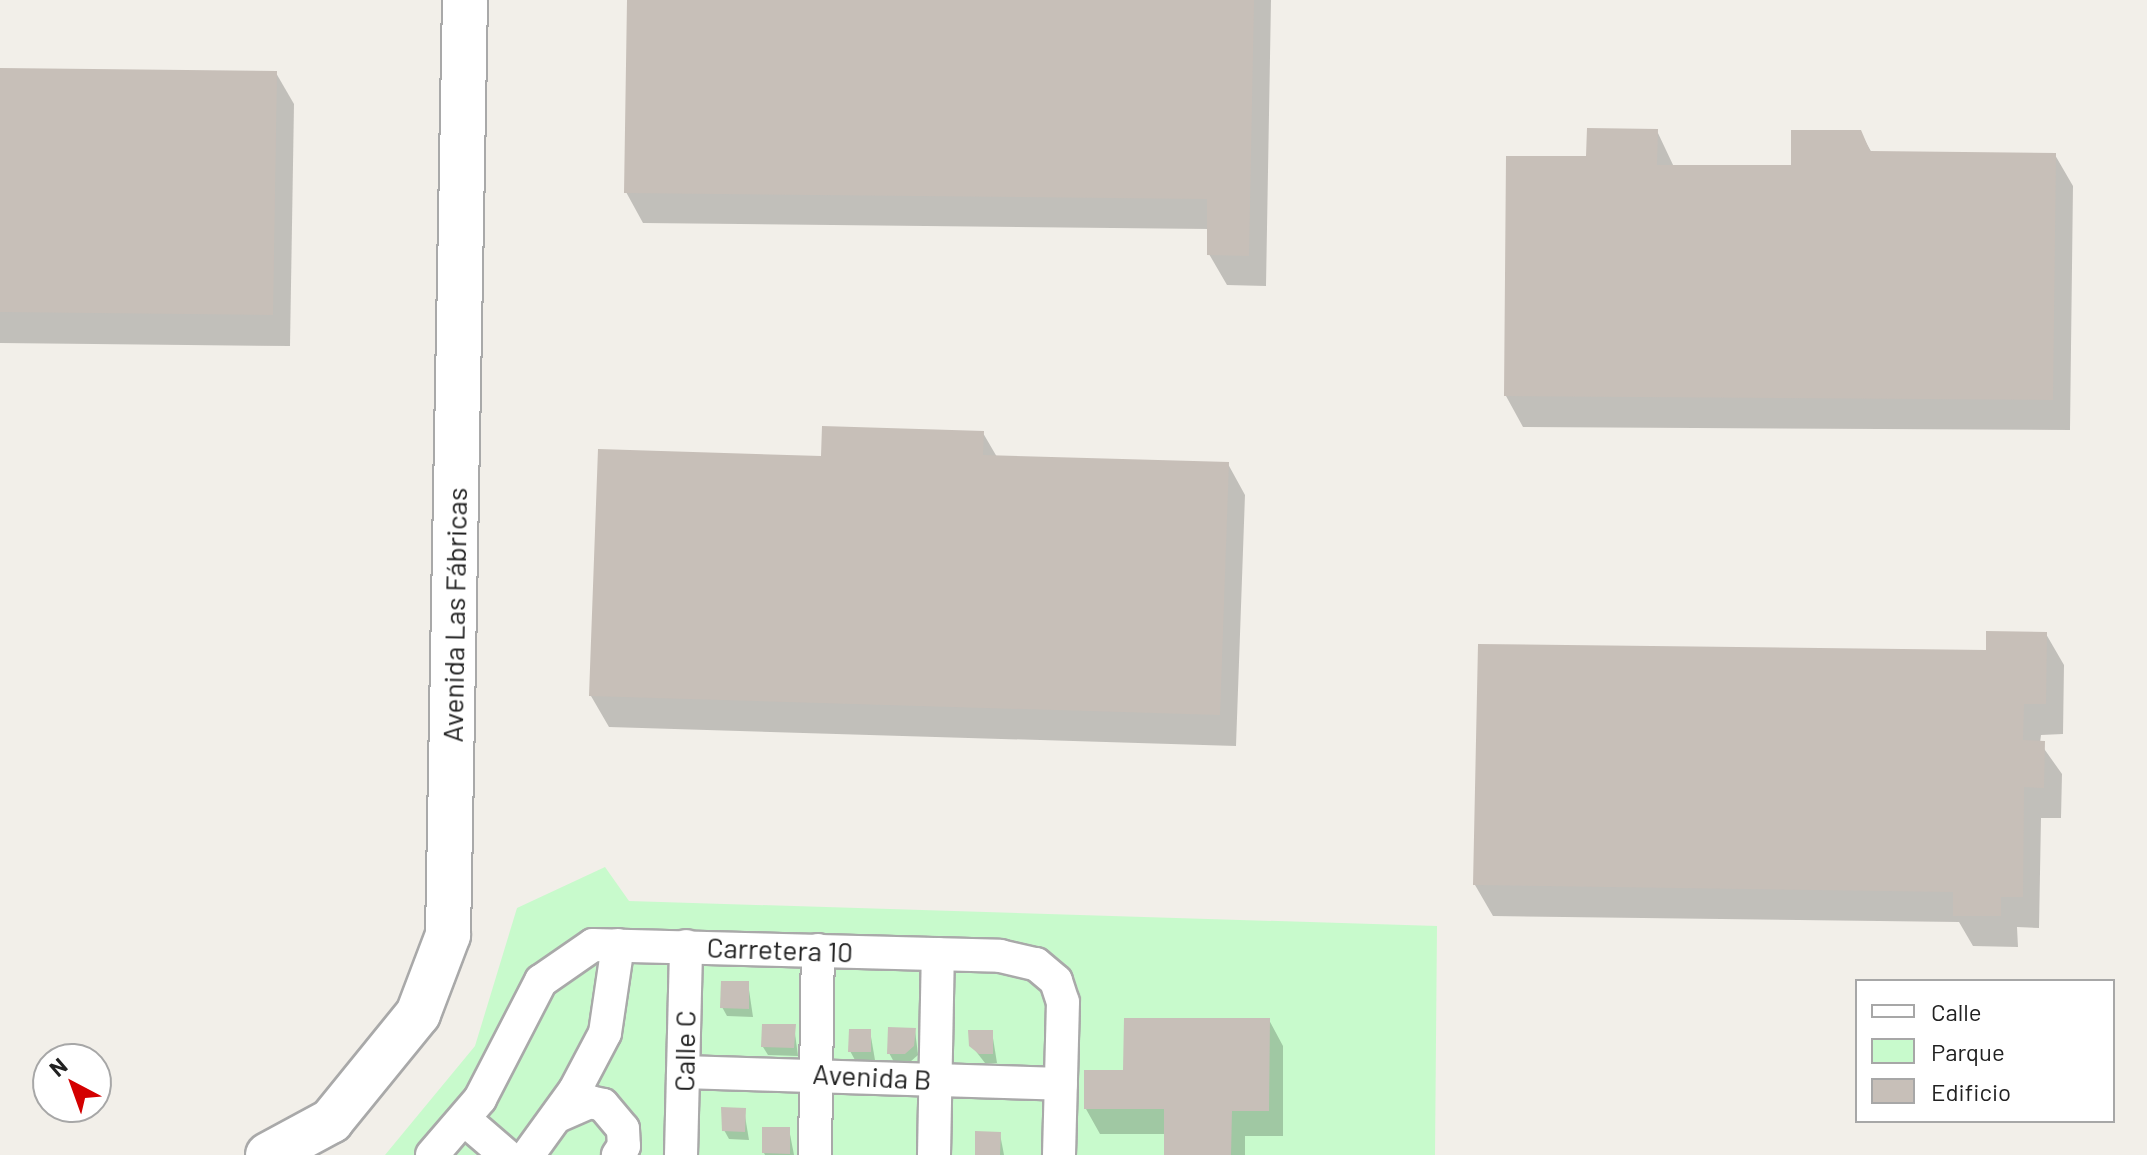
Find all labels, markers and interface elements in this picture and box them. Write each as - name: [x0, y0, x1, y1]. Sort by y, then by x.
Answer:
- street label: Avenida Las Fábricas: [435, 487, 473, 743]
- street label: Carretera 10: [706, 930, 854, 968]
- legend: [1855, 979, 2115, 1123]
- text: Calle: [1931, 997, 1982, 1026]
- street label: Calle C: [666, 1010, 702, 1092]
- text: Parque: [1931, 1037, 2005, 1066]
- north arrow: [32, 1043, 112, 1123]
- text: N: [44, 1052, 72, 1081]
- street label: Avenida B: [812, 1056, 932, 1096]
- text: Edificio: [1931, 1077, 2011, 1106]

